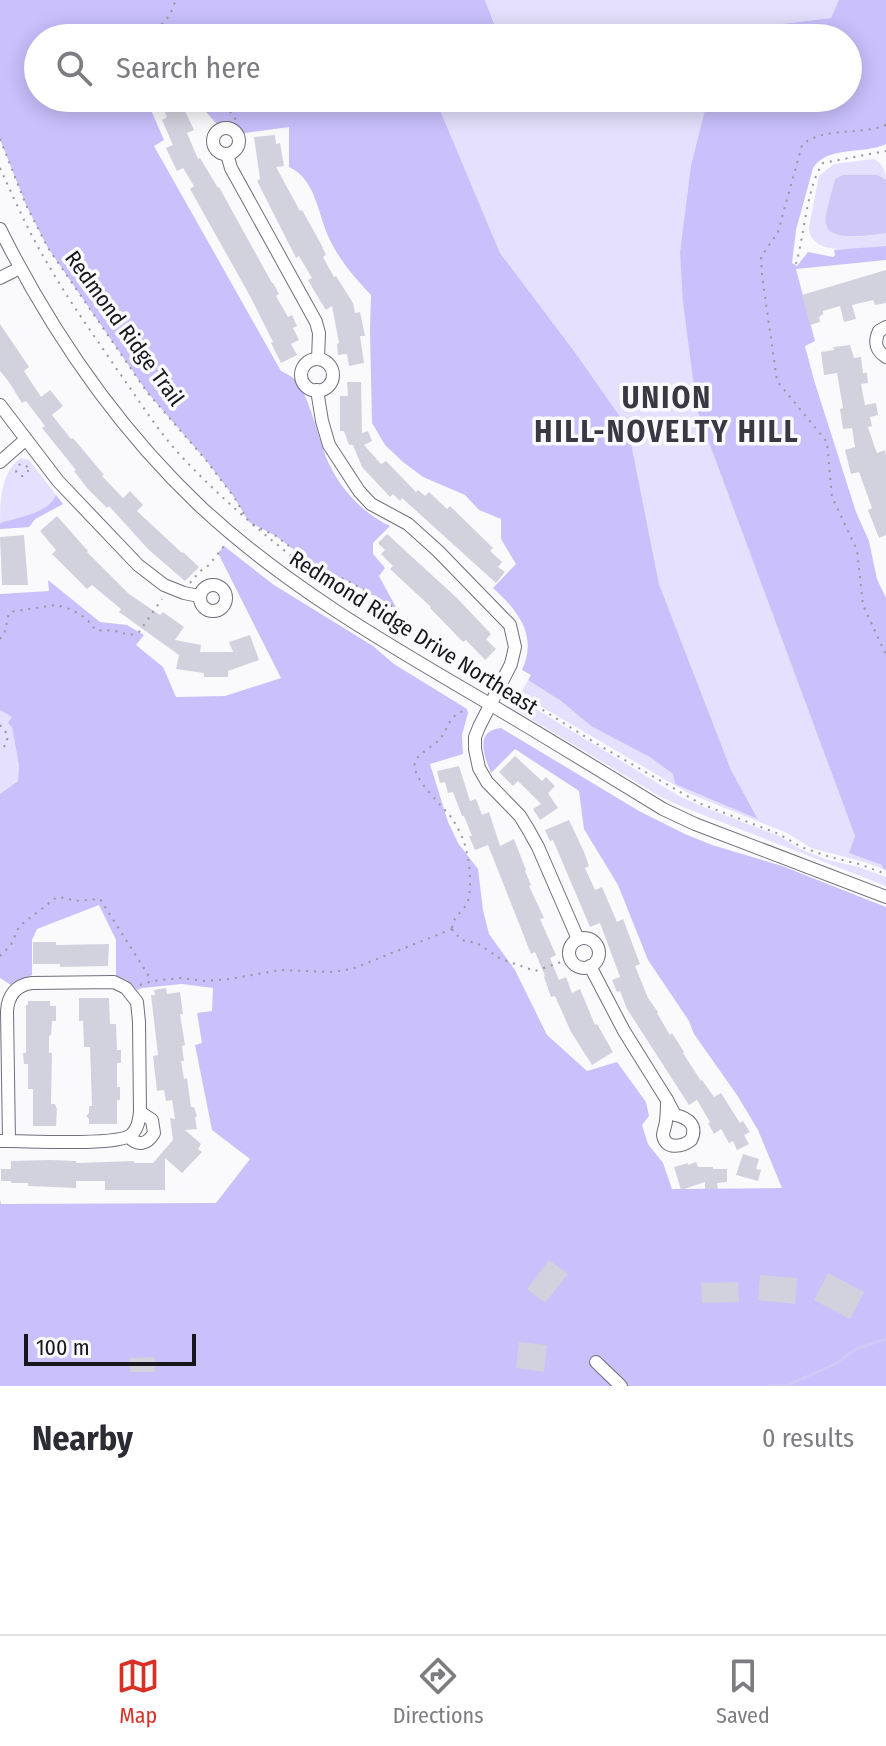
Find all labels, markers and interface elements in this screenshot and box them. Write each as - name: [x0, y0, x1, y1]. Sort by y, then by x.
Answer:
- search box: [24, 24, 862, 112]
- icon: search: [52, 46, 96, 90]
- text: Search here: [116, 50, 261, 86]
- street label: Redmond Ridge Trail: [59, 245, 190, 411]
- district label: UNION HILL-NOVELTY HILL: [534, 380, 800, 450]
- street label: Redmond Ridge Drive Northeast: [285, 545, 544, 721]
- scale bar: [24, 1330, 196, 1366]
- text: 100 m: [36, 1334, 90, 1361]
- text: Nearby: [32, 1418, 133, 1459]
- text: 0 results: [762, 1423, 854, 1454]
- tab: Map: [116, 1654, 160, 1729]
- tab: Directions: [393, 1654, 484, 1729]
- tab: Saved: [716, 1654, 770, 1729]

